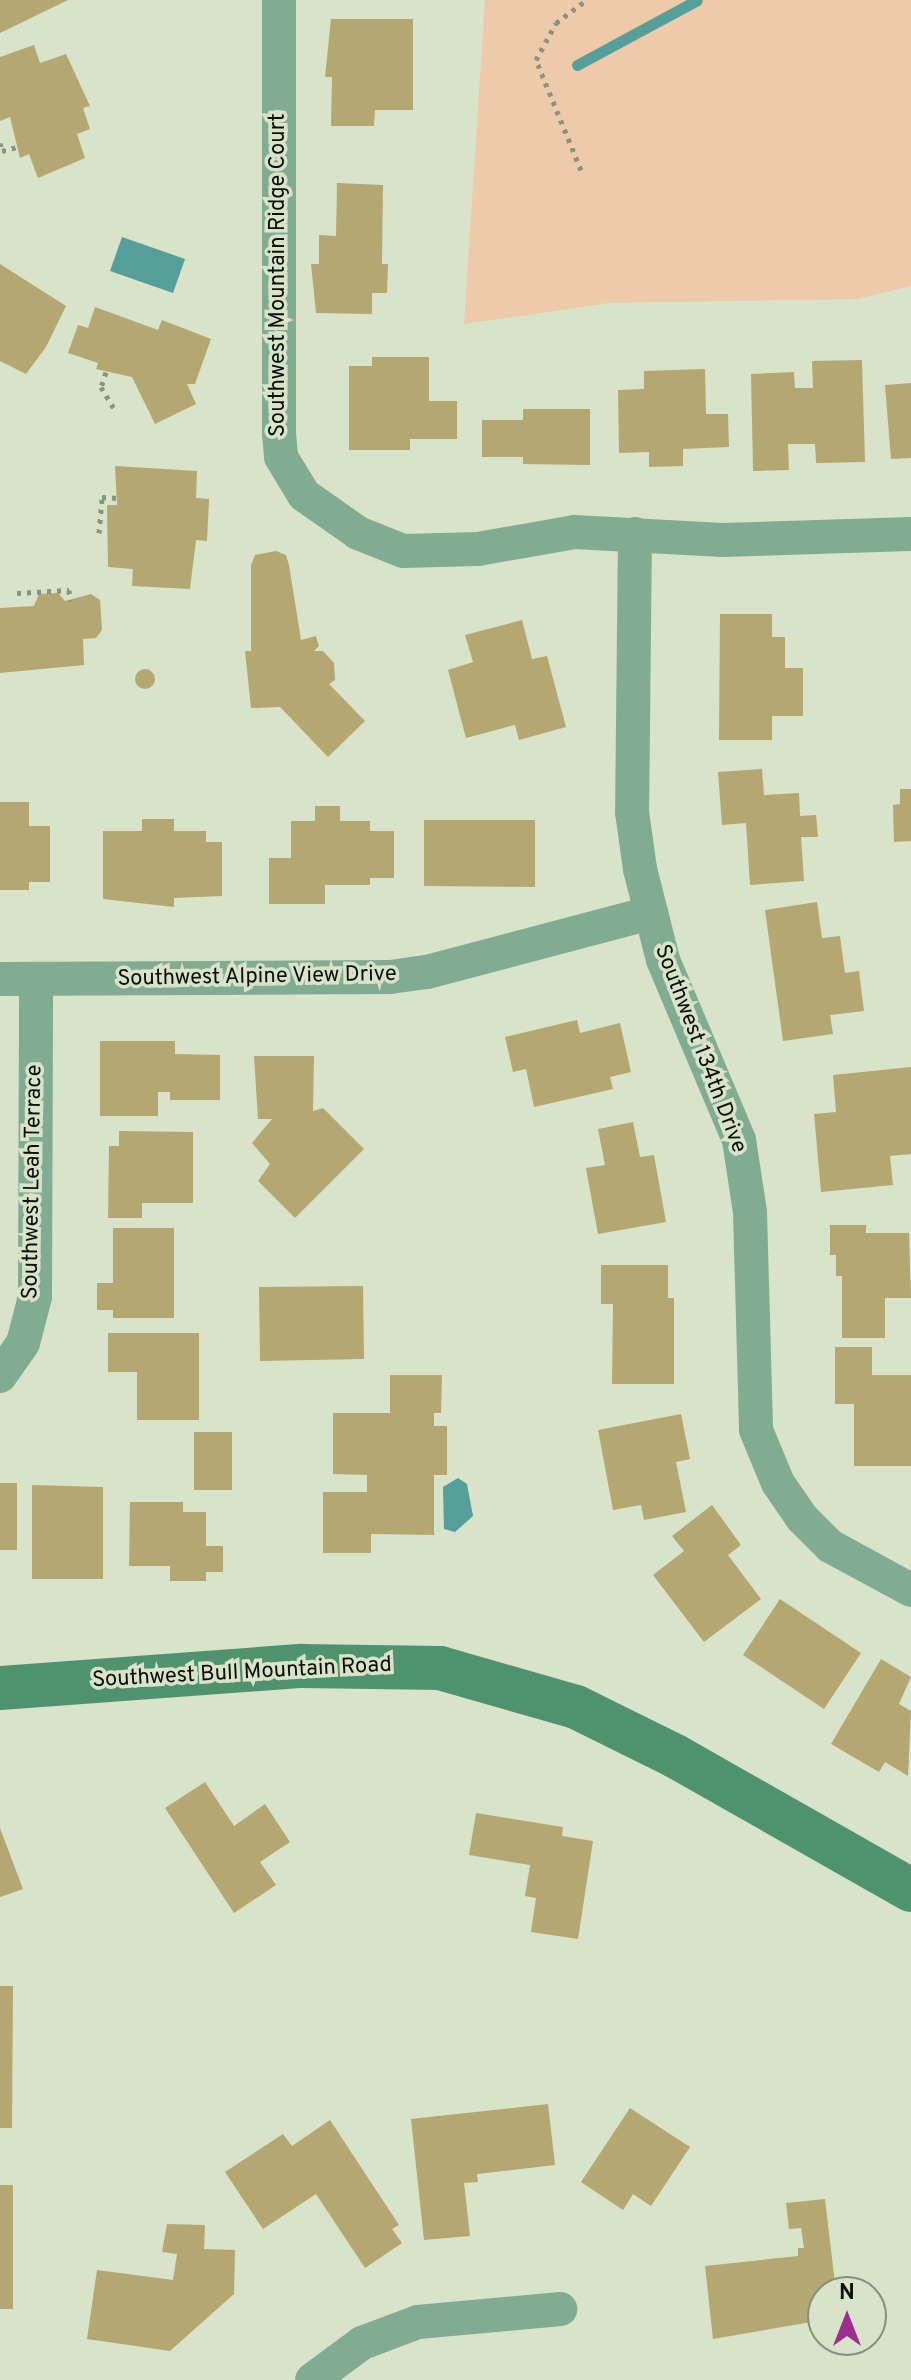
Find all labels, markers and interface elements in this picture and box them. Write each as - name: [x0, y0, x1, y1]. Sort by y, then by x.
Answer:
- street label: Southwest Mountain Ridge Court: [266, 113, 292, 437]
- street label: Southwest 134th Drive: [648, 941, 752, 1157]
- street label: Southwest Alpine View Drive: [116, 961, 398, 993]
- street label: Southwest Leah Terrace: [18, 1064, 48, 1300]
- street label: Southwest Bull Mountain Road: [91, 1652, 393, 1694]
- north arrow: [807, 2276, 887, 2356]
- text: N: [839, 2280, 855, 2307]

